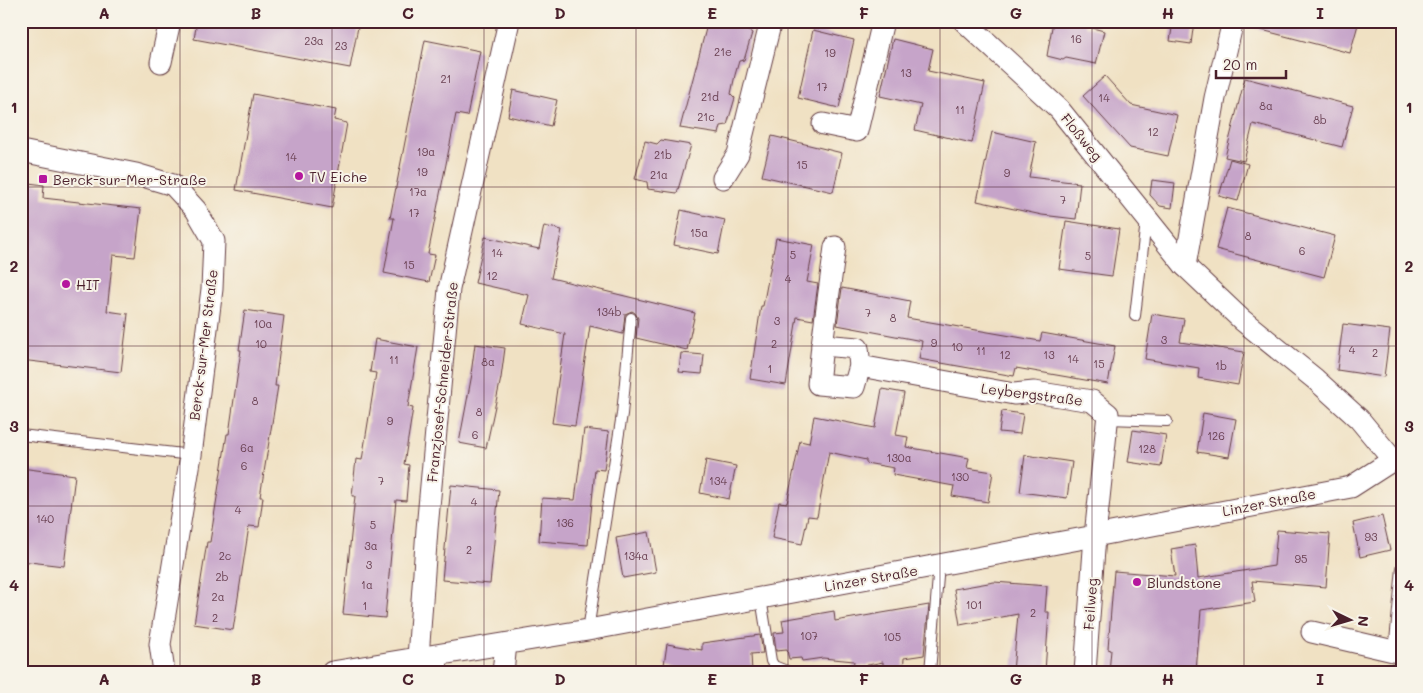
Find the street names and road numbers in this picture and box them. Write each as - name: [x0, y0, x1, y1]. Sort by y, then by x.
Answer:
- street label: Floßweg: [1057, 109, 1107, 165]
- street label: Berck-sur-Mer Straße: [184, 268, 222, 422]
- street label: Franzjosef-Schneider-Straße: [422, 281, 462, 483]
- street label: Leybergstraße: [980, 378, 1084, 410]
- street label: Linzer Straße: [1221, 484, 1317, 520]
- street label: Linzer Straße: [823, 560, 919, 596]
- street label: Feilweg: [1079, 577, 1101, 631]

